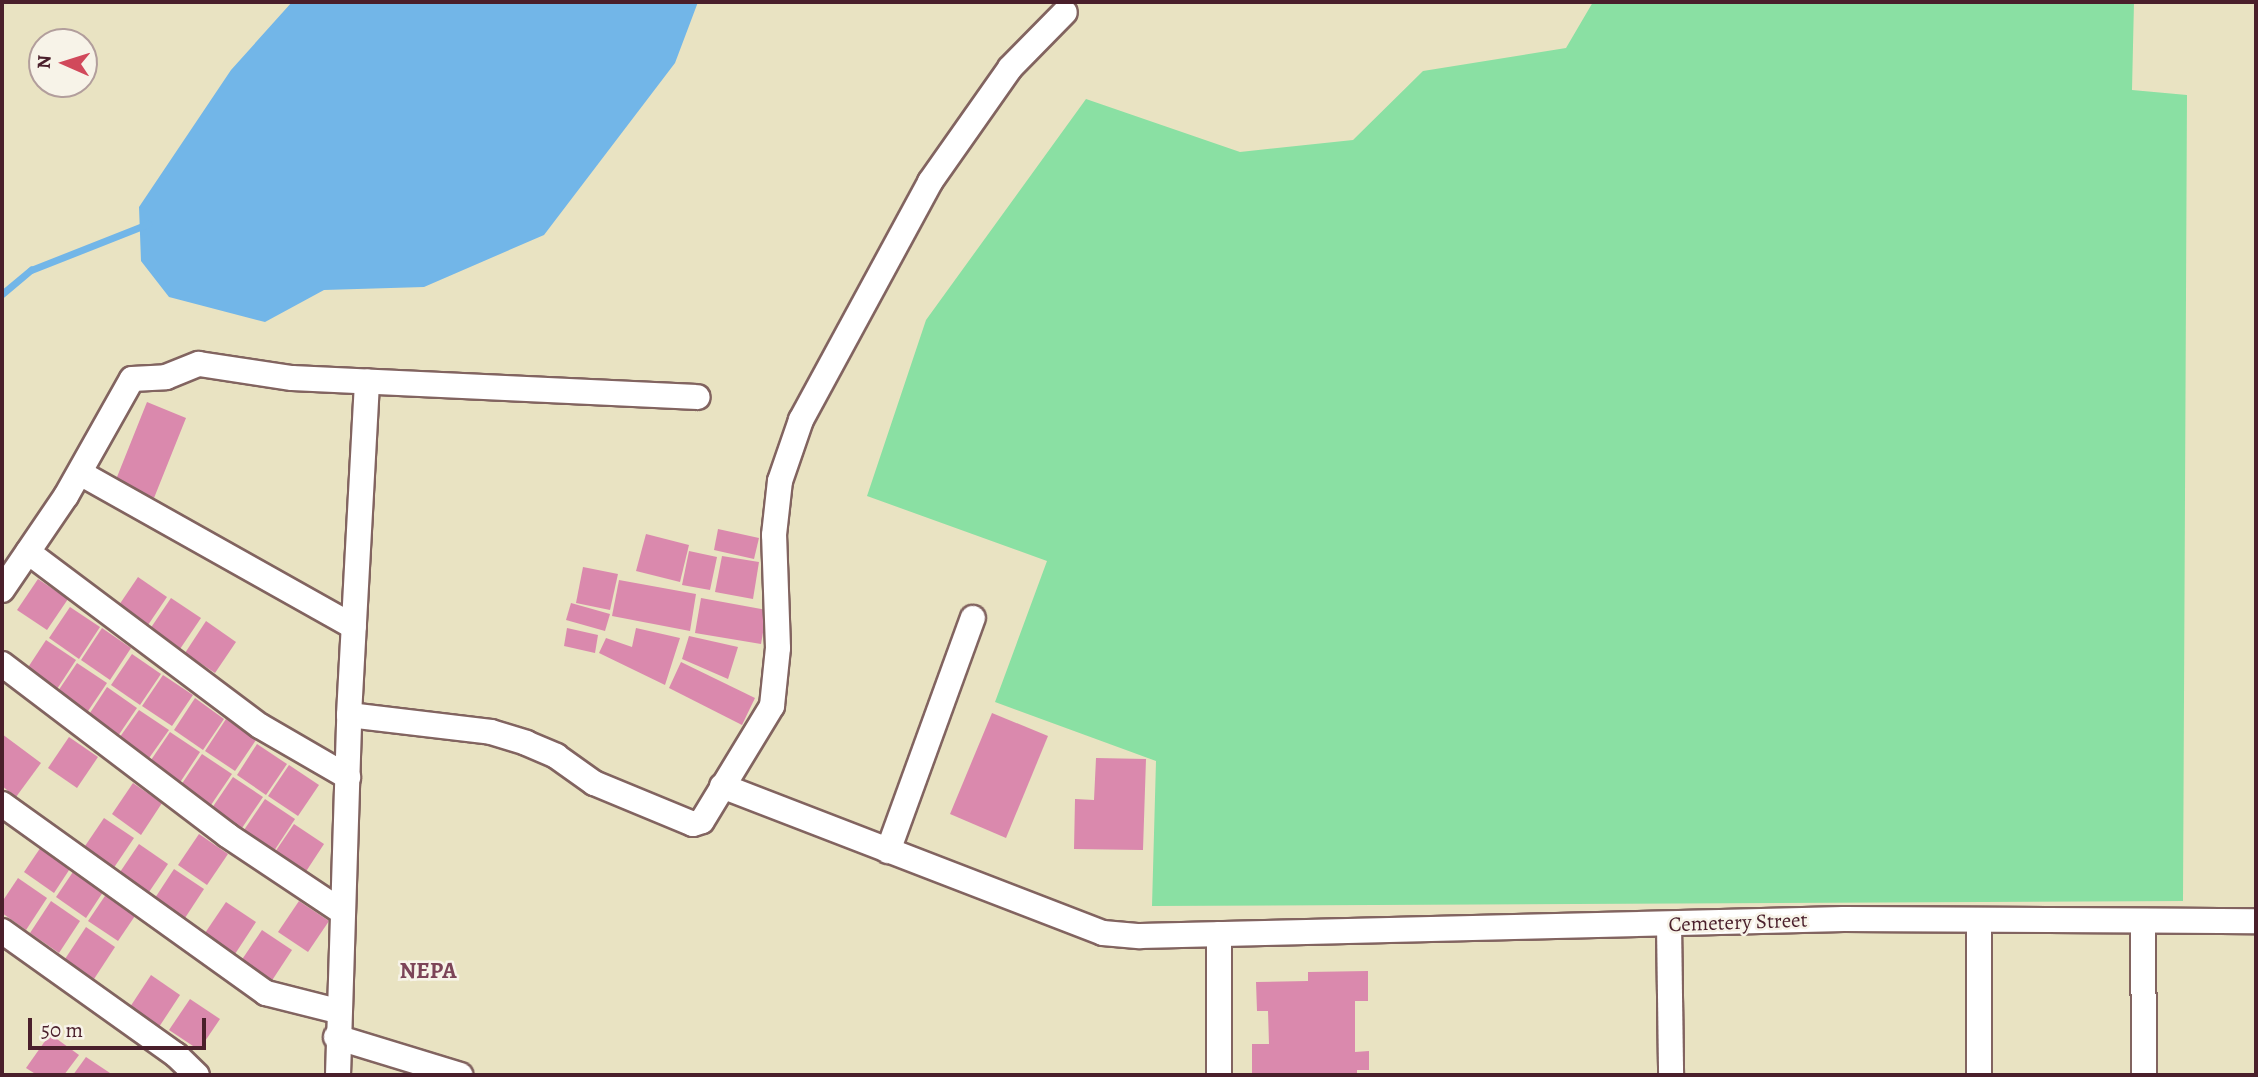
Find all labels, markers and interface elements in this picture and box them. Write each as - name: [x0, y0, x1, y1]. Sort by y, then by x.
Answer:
- north arrow: [28, 28, 98, 98]
- text: N: [31, 54, 57, 70]
- street label: Cemetery Street: [1668, 907, 1808, 937]
- district label: NEPA: [399, 957, 457, 985]
- scale bar: [32, 1004, 210, 1048]
- text: 50 m: [41, 1016, 83, 1044]

